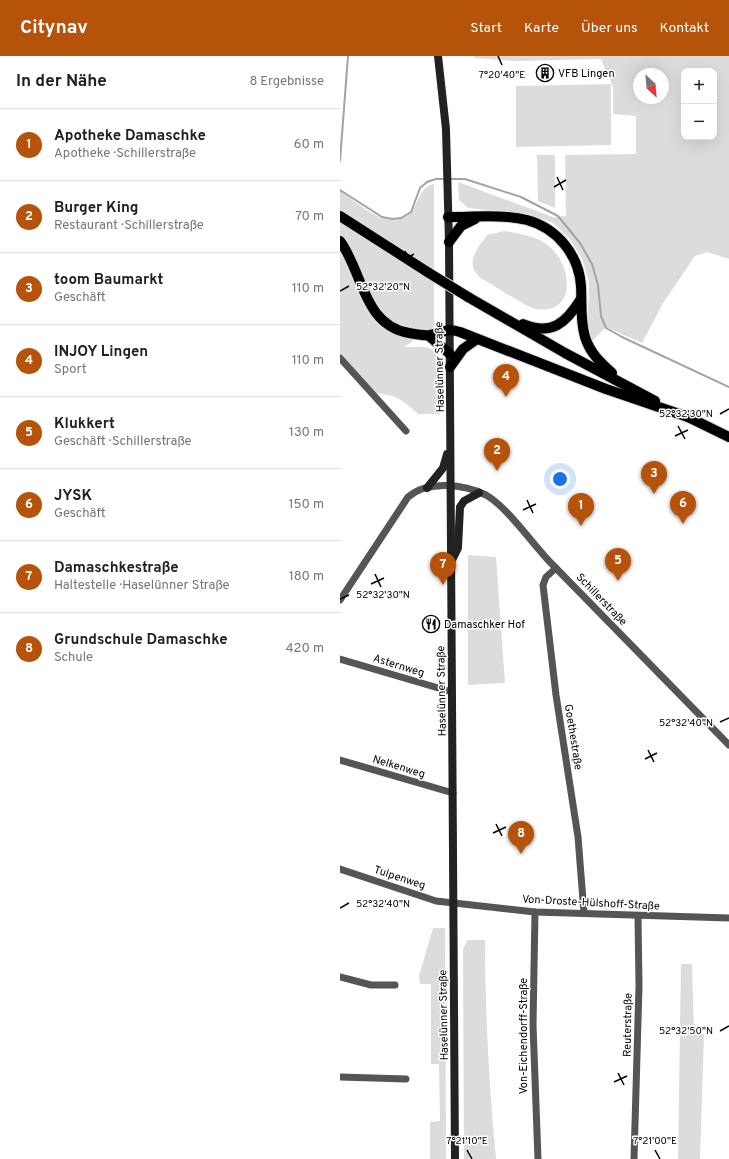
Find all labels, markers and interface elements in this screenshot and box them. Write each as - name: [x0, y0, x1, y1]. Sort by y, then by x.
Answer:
- text: Citynav: [20, 16, 88, 40]
- text: Start: [470, 20, 502, 37]
- text: Karte: [524, 20, 559, 37]
- text: Über uns: [581, 20, 638, 37]
- text: Kontakt: [660, 20, 709, 37]
- building icon: VFB Lingen: [535, 63, 555, 83]
- place label: VFB Lingen: [558, 67, 615, 81]
- north arrow: [633, 68, 669, 104]
- map controls: [681, 68, 717, 140]
- button: +: [681, 68, 717, 104]
- text: 7°20'40"E: [479, 69, 525, 82]
- text: In der Nähe: [16, 71, 107, 93]
- text: 8 Ergebnisse: [249, 74, 324, 90]
- button: −: [681, 104, 717, 140]
- text: Apotheke Damaschke: [54, 127, 206, 146]
- text: 1: [26, 137, 32, 153]
- text: 60 m: [294, 137, 324, 153]
- text: Apotheke · Schillerstraße: [54, 146, 196, 162]
- text: Burger King: [54, 199, 139, 218]
- text: 2: [25, 209, 33, 225]
- text: 70 m: [295, 209, 324, 225]
- text: Restaurant · Schillerstraße: [54, 218, 204, 234]
- text: toom Baumarkt: [54, 271, 163, 290]
- text: 3: [25, 281, 33, 297]
- text: 110 m: [292, 281, 324, 297]
- text: 52°32'20"N: [356, 281, 410, 294]
- text: Geschäft: [54, 290, 106, 306]
- street label: Haselünner Straße: [432, 321, 448, 413]
- text: INJOY Lingen: [54, 343, 148, 362]
- text: 4: [25, 353, 33, 369]
- text: 110 m: [292, 353, 324, 369]
- text: Sport: [54, 362, 87, 378]
- pin: 4: [493, 364, 519, 397]
- text: 52°32'30"N: [659, 408, 713, 421]
- text: Klukkert: [54, 415, 115, 434]
- text: 5: [25, 425, 33, 441]
- text: 130 m: [289, 425, 324, 441]
- text: Geschäft · Schillerstraße: [54, 434, 192, 450]
- pin: 2: [484, 438, 510, 471]
- pin: 3: [641, 461, 667, 494]
- your location: [550, 469, 570, 489]
- text: JYSK: [54, 487, 92, 506]
- pin: 6: [670, 491, 696, 524]
- pin: 1: [568, 493, 594, 526]
- text: 6: [25, 497, 33, 513]
- text: 150 m: [289, 497, 324, 513]
- text: Geschäft: [54, 506, 106, 522]
- pin: 5: [605, 548, 631, 581]
- pin: 7: [430, 552, 456, 585]
- text: Damaschkestraße: [54, 559, 179, 578]
- text: 7: [26, 569, 32, 585]
- text: 180 m: [289, 569, 324, 585]
- street label: Schillerstraße: [573, 571, 630, 629]
- text: Haltestelle · Haselünner Straße: [54, 578, 230, 594]
- text: 52°32'30"N: [356, 589, 410, 602]
- restaurant icon: Damaschker Hof: [421, 614, 441, 634]
- place label: Damaschker Hof: [444, 618, 525, 632]
- text: Grundschule Damaschke: [54, 631, 228, 650]
- text: 8: [25, 641, 33, 657]
- text: 420 m: [286, 641, 324, 657]
- street label: Haselünner Straße: [434, 645, 450, 737]
- text: Schule: [54, 650, 93, 666]
- street label: Asternweg: [371, 652, 426, 680]
- street label: Goethestraße: [561, 703, 585, 771]
- text: 52°32'40"N: [659, 717, 713, 730]
- street label: Nelkenweg: [371, 752, 427, 782]
- pin: 8: [508, 821, 534, 854]
- street label: Tulpenweg: [372, 863, 427, 893]
- street label: Von-Droste-Hülshoff-Straße: [522, 892, 660, 914]
- text: 52°32'40"N: [356, 898, 410, 911]
- street label: Haselünner Straße: [436, 969, 452, 1061]
- street label: Von-Eichendorff-Straße: [517, 978, 531, 1094]
- street label: Reuterstraße: [620, 993, 636, 1057]
- text: 52°32'50"N: [659, 1025, 713, 1038]
- text: 7°21'10"E: [446, 1135, 488, 1148]
- text: 7°21'00"E: [633, 1135, 677, 1148]

